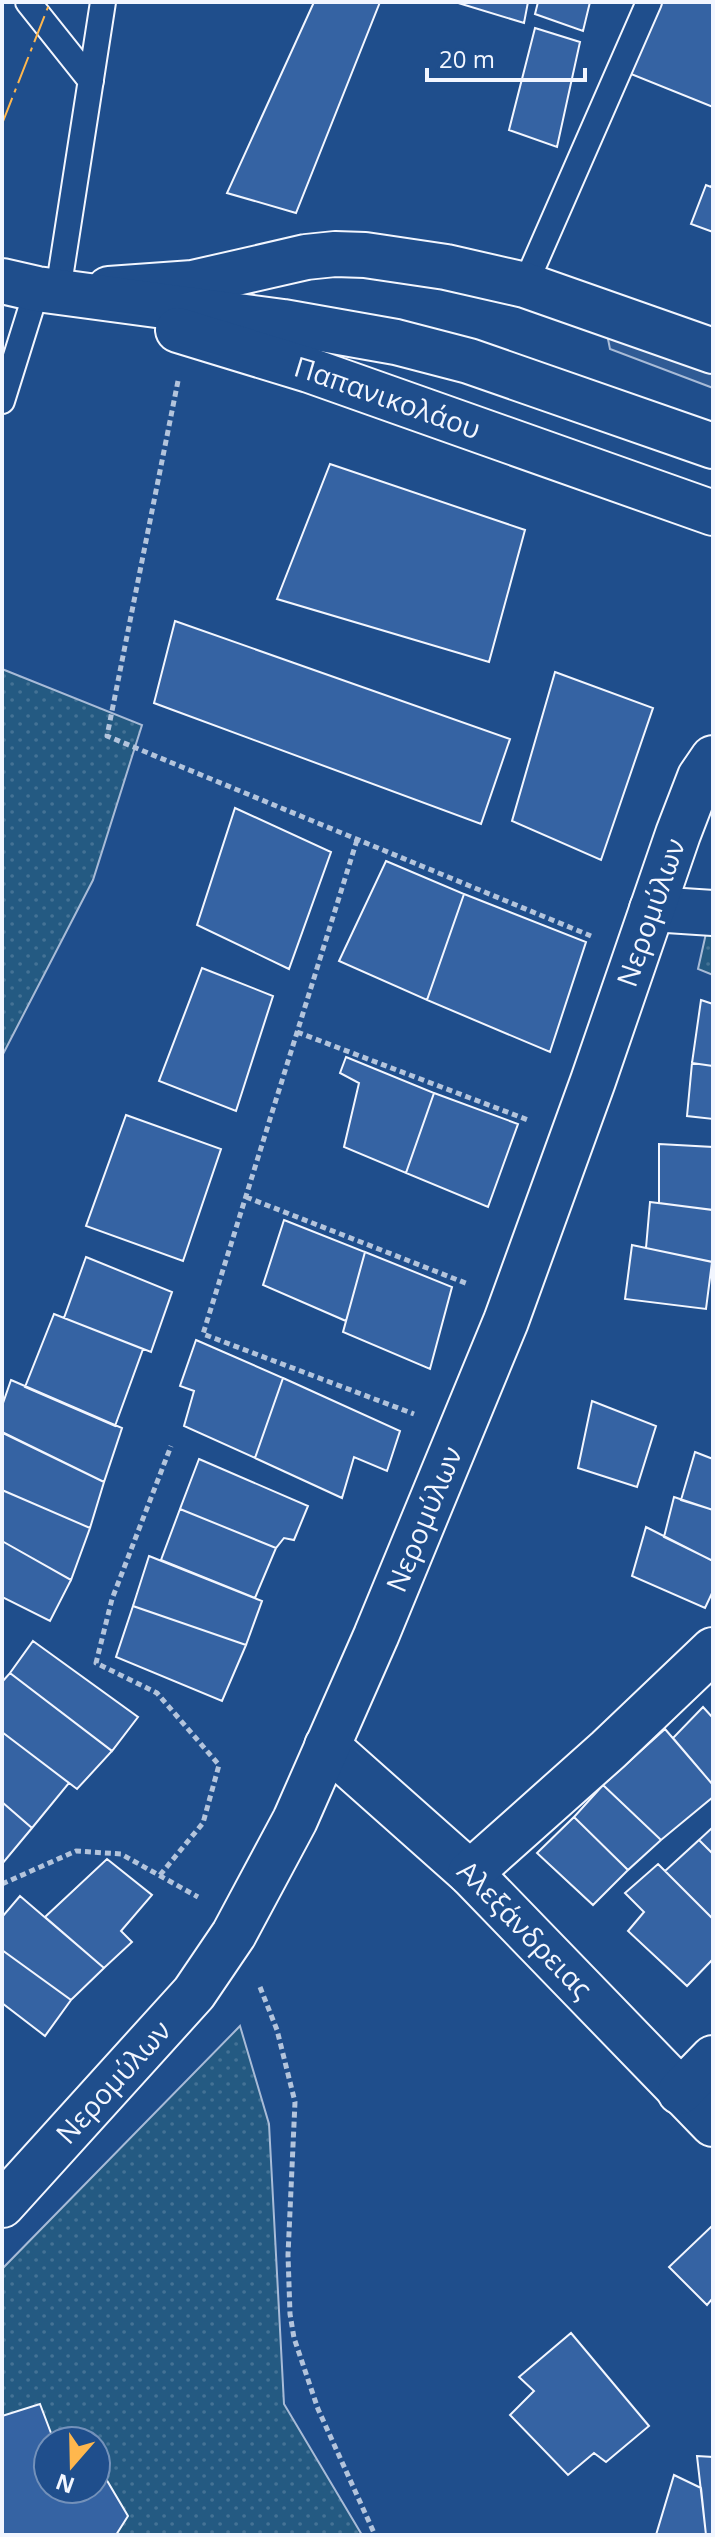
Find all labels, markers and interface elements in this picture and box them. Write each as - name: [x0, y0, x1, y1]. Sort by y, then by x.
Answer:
- scale bar: [427, 32, 585, 82]
- text: 20 m: [439, 42, 495, 75]
- street label: Παπανικολάου: [290, 347, 486, 447]
- street label: Νερομύλων: [607, 833, 693, 991]
- street label: Νερομύλων: [376, 1440, 470, 1597]
- street label: Αλεξάνδρειας: [450, 1851, 601, 2006]
- street label: Νερομύλων: [47, 2011, 179, 2151]
- north arrow: [32, 2425, 112, 2505]
- text: N: [51, 2468, 78, 2502]

